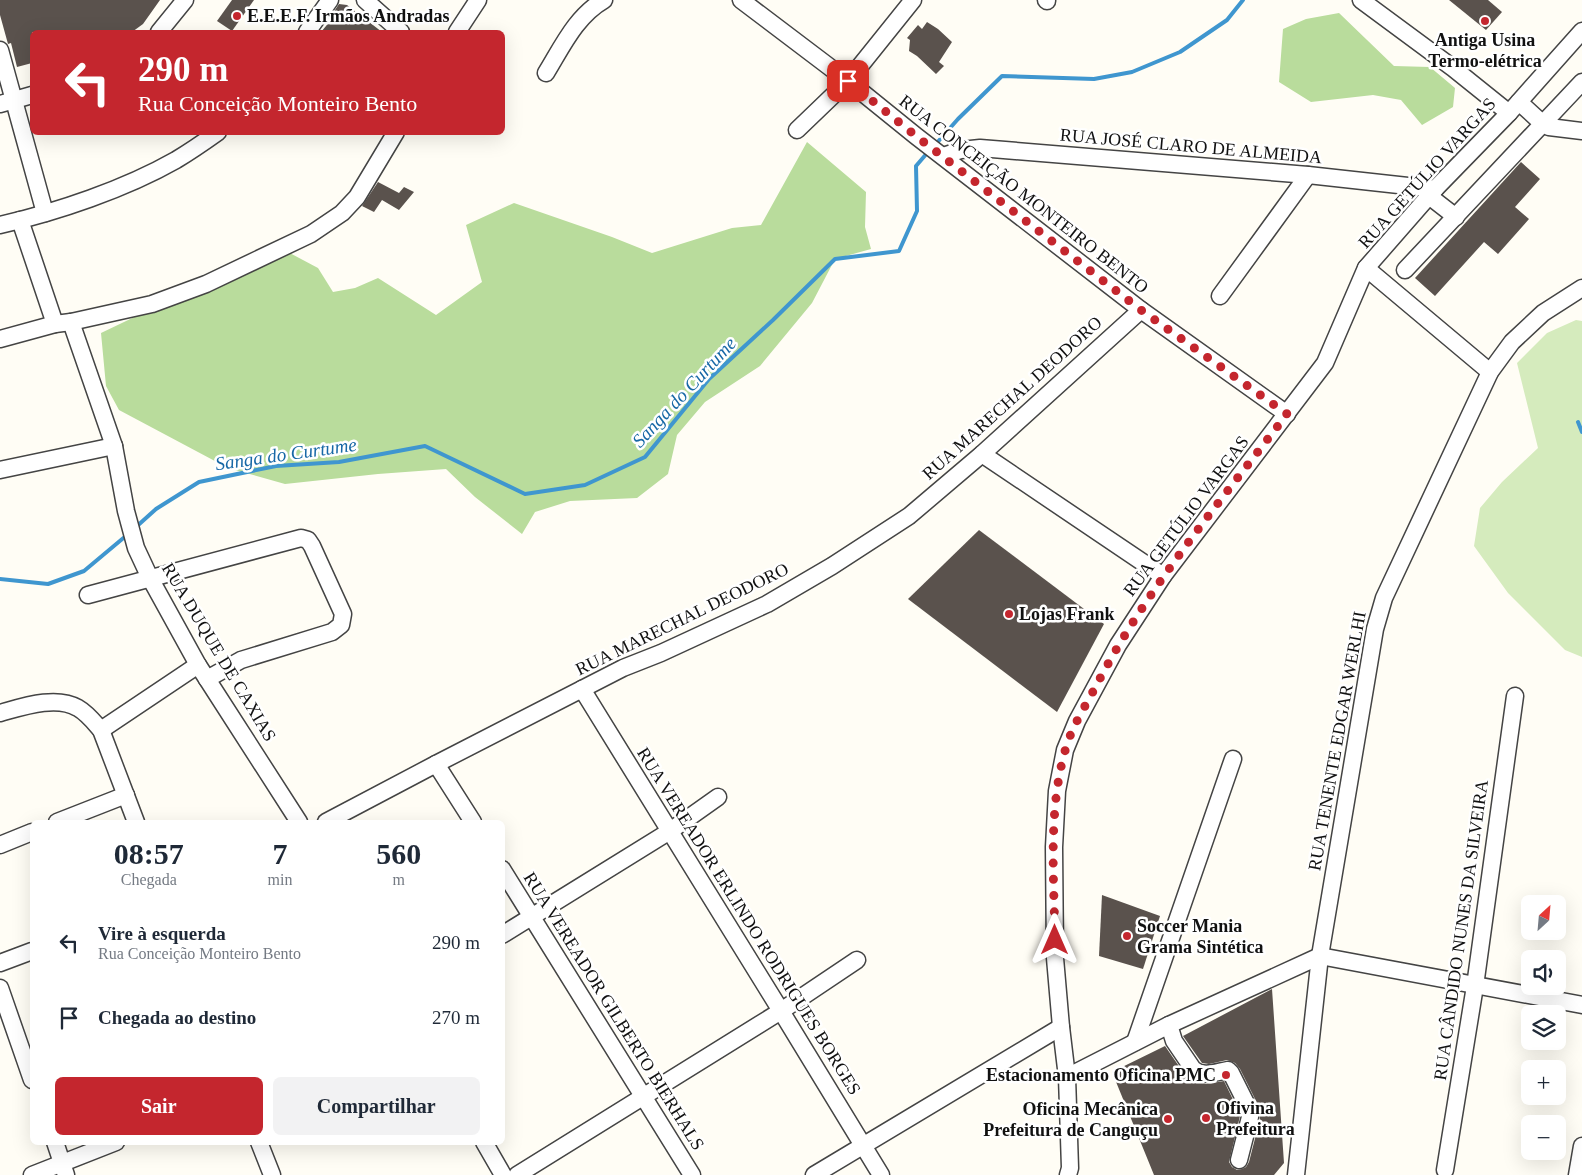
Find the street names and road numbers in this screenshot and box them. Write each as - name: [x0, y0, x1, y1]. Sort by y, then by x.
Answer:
- street label: RUA CONCEIÇÃO MONTEIRO BENTO: [896, 90, 1153, 297]
- street label: RUA GETÚLIO VARGAS: [1353, 93, 1500, 252]
- street label: RUA JOSÉ CLARO DE ALMEIDA: [1059, 124, 1323, 167]
- street label: RUA MARECHAL DEODORO: [918, 312, 1106, 484]
- street label: RUA GETÚLIO VARGAS: [1118, 431, 1253, 600]
- street label: RUA DUQUE DE CAXIAS: [158, 559, 280, 745]
- street label: RUA MARECHAL DEODORO: [572, 559, 792, 679]
- street label: RUA TENENTE EDGAR WERLHI: [1304, 610, 1370, 872]
- street label: RUA VEREADOR ERLINDO RODRIGUES BORGES: [633, 744, 865, 1098]
- street label: RUA CÂNDIDO NUNES DA SILVEIRA: [1429, 778, 1492, 1082]
- street label: RUA VEREADOR GILBERTO BIERHALS: [520, 868, 708, 1154]

